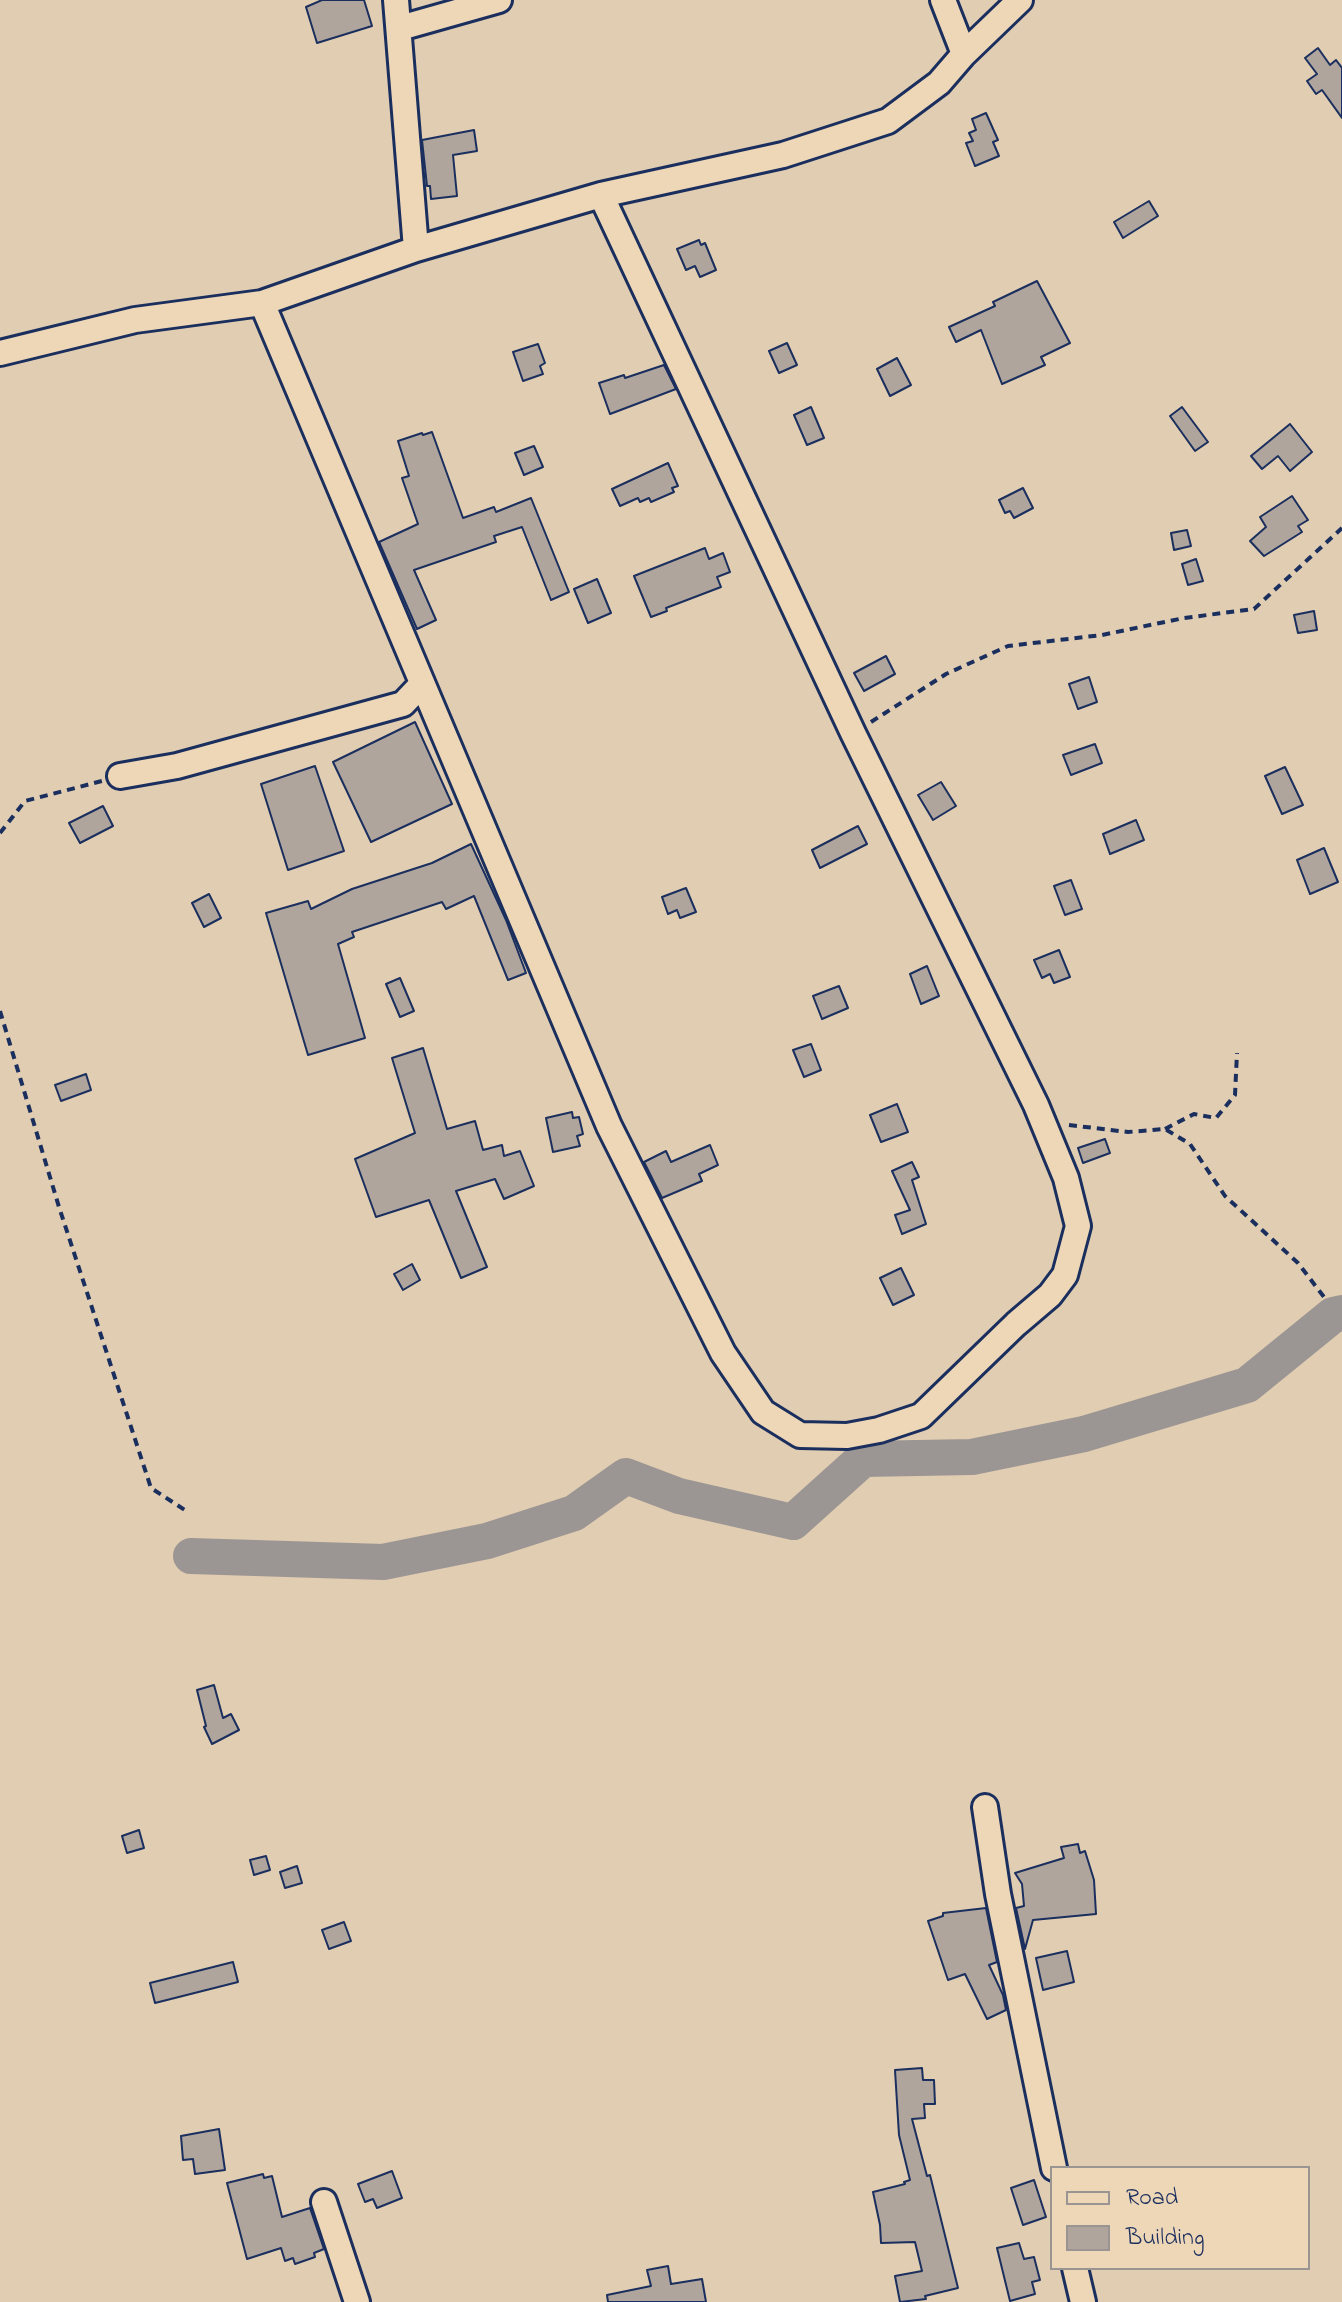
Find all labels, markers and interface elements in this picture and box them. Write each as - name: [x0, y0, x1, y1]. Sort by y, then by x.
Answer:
- legend: [1050, 2166, 1310, 2270]
- text: Road: [1126, 2181, 1178, 2216]
- text: Building: [1126, 2221, 1205, 2256]

